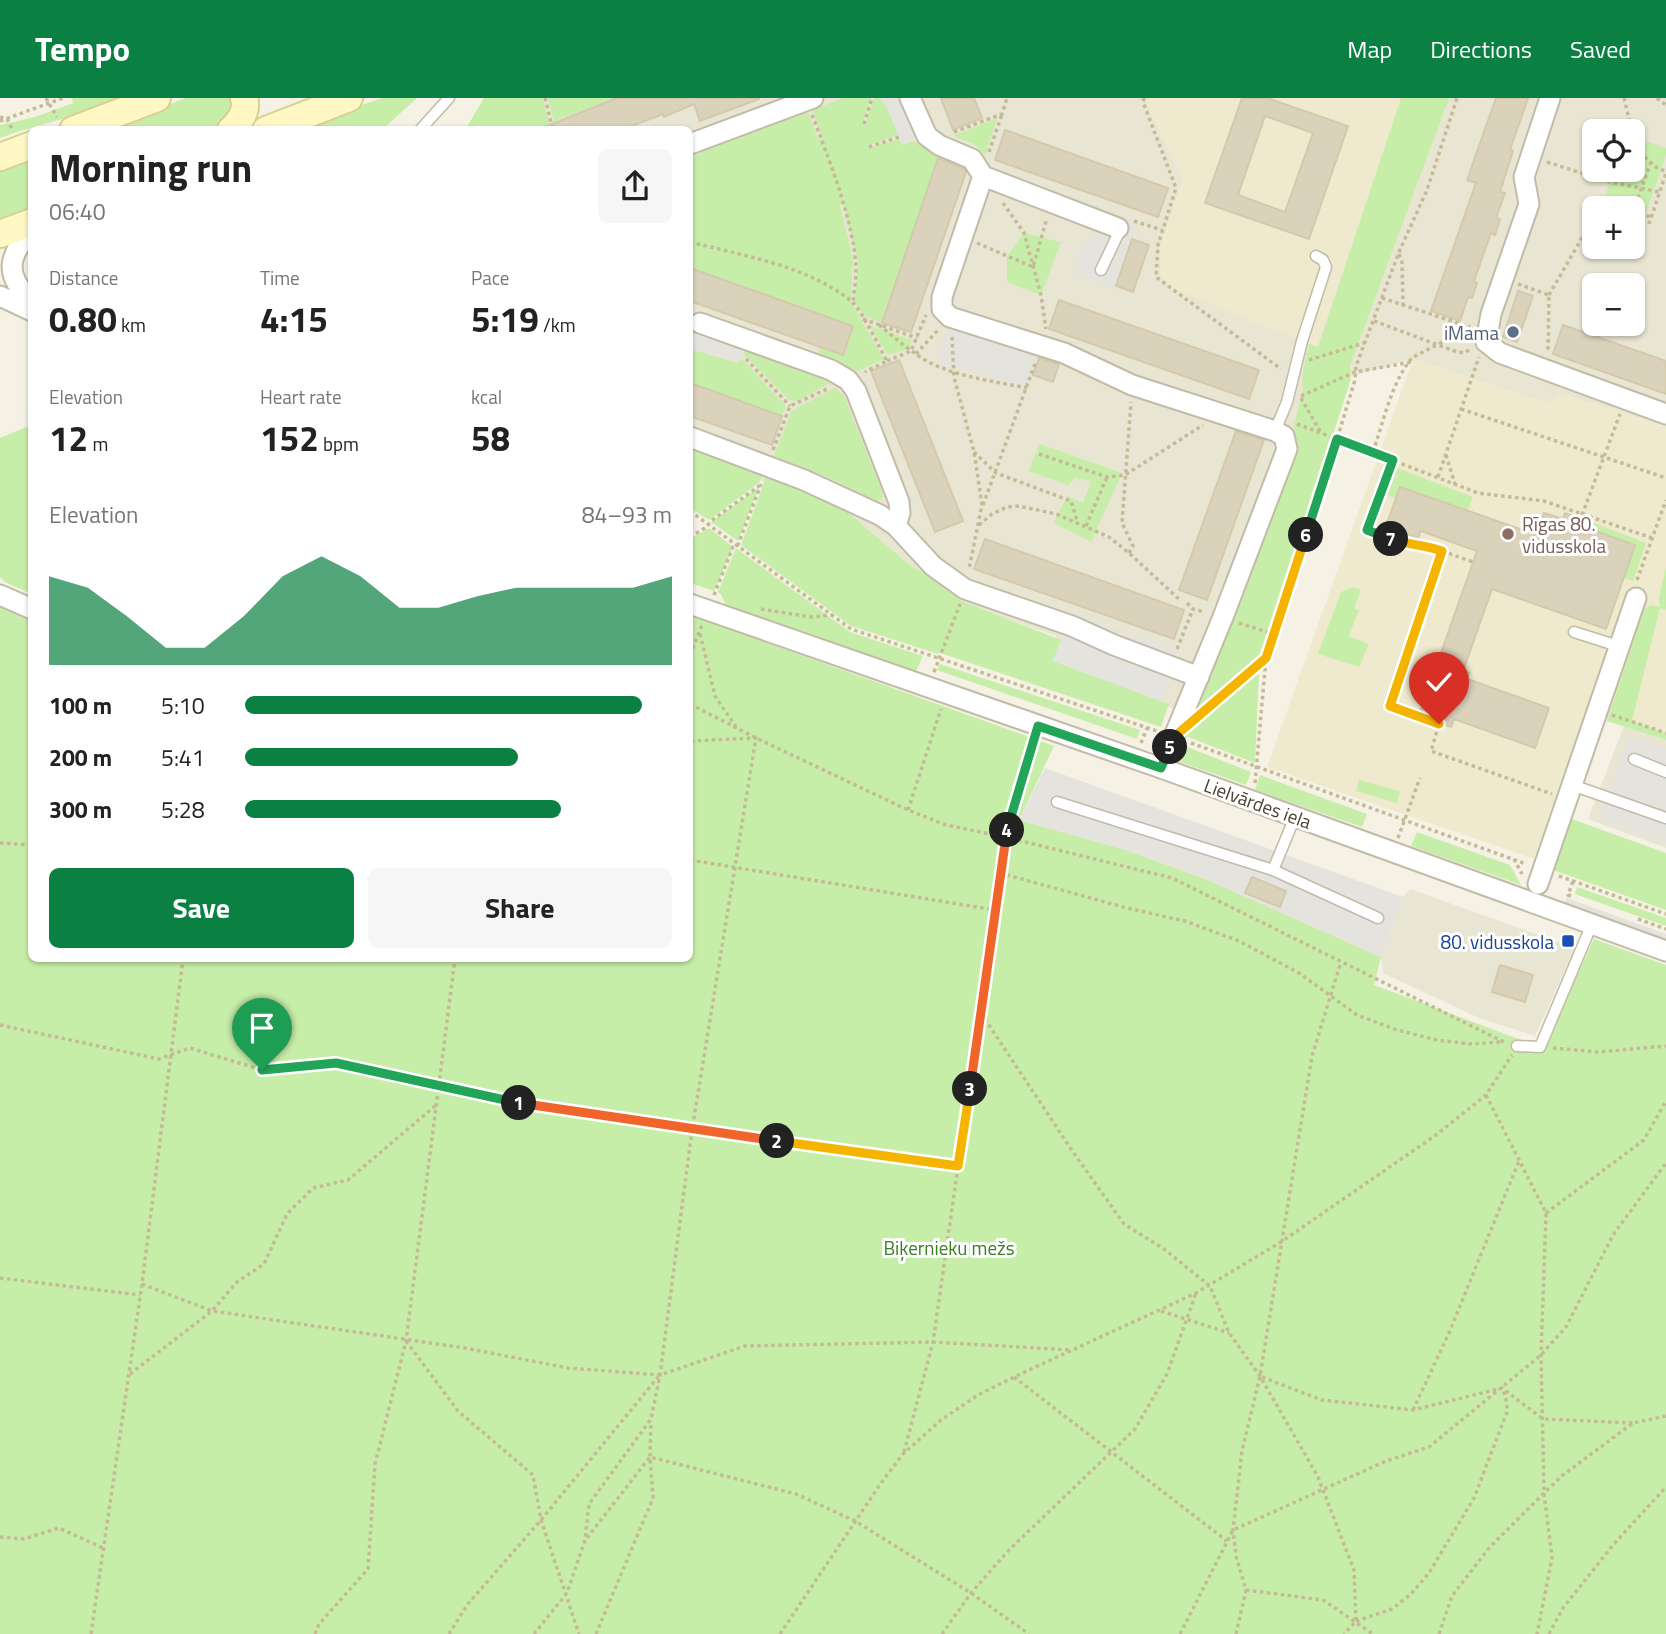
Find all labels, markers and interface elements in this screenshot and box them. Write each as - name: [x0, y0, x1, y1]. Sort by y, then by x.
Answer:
- text: Tempo: [35, 24, 130, 74]
- text: Map: [1347, 31, 1392, 67]
- text: Directions: [1430, 31, 1532, 67]
- text: Saved: [1570, 31, 1631, 67]
- map controls: [1582, 119, 1645, 336]
- button: locate: [1582, 119, 1645, 182]
- text: Morning run: [49, 139, 252, 197]
- button: share: [598, 149, 672, 223]
- text: 06:40: [49, 194, 106, 229]
- button: +: [1582, 196, 1645, 259]
- text: Distance: [49, 263, 118, 292]
- text: Time: [260, 263, 300, 292]
- text: Pace: [471, 263, 509, 292]
- button: −: [1582, 273, 1645, 336]
- text: 0.80: [49, 292, 117, 346]
- text: 4:15: [260, 292, 328, 346]
- text: 5:19: [471, 292, 539, 346]
- text: km: [117, 310, 146, 339]
- text: /km: [539, 310, 576, 339]
- place label: iMama: [1444, 318, 1499, 347]
- marker: iMama: [1505, 324, 1521, 340]
- text: Elevation: [49, 382, 123, 411]
- text: Heart rate: [260, 382, 342, 411]
- text: kcal: [471, 382, 502, 411]
- text: 12: [49, 411, 88, 465]
- text: 152: [260, 411, 319, 465]
- text: 58: [471, 411, 510, 465]
- text: m: [88, 429, 108, 458]
- text: bpm: [319, 429, 359, 458]
- text: Elevation: [49, 497, 138, 532]
- text: 84–93 m: [582, 497, 672, 532]
- place label: Rīgas 80. vidusskola: [1522, 509, 1606, 560]
- pin: 6: [1288, 518, 1324, 552]
- text: 6: [1300, 520, 1311, 549]
- pin: 7: [1374, 522, 1408, 556]
- text: 7: [1385, 524, 1396, 553]
- marker: Rīgas 80. vidusskola: [1500, 526, 1516, 542]
- pin: [1409, 652, 1469, 724]
- icon: check: [1420, 663, 1458, 701]
- text: 100 m: [49, 688, 112, 723]
- text: 5:10: [161, 688, 205, 723]
- pin: 5: [1152, 730, 1188, 764]
- text: 5: [1164, 732, 1175, 761]
- text: 200 m: [49, 740, 112, 775]
- text: 5:41: [161, 740, 205, 775]
- street label: Lielvārdes iela: [1200, 770, 1316, 836]
- text: 300 m: [49, 792, 112, 827]
- text: 5:28: [161, 792, 205, 827]
- pin: 4: [990, 812, 1024, 848]
- text: 4: [1001, 815, 1012, 844]
- button: Save: [49, 868, 354, 948]
- button: Share: [368, 868, 672, 948]
- place label: 80. vidusskola: [1441, 927, 1554, 956]
- marker: 80. vidusskola: [1560, 933, 1576, 949]
- pin: [232, 998, 292, 1070]
- icon: arrive: [243, 1009, 281, 1047]
- pin: 3: [953, 1072, 988, 1107]
- text: 3: [964, 1074, 975, 1103]
- pin: 1: [502, 1086, 536, 1121]
- text: 1: [513, 1088, 524, 1117]
- pin: 2: [760, 1124, 794, 1158]
- text: 2: [771, 1126, 782, 1155]
- park label: Biķernieku mežs: [883, 1233, 1015, 1262]

